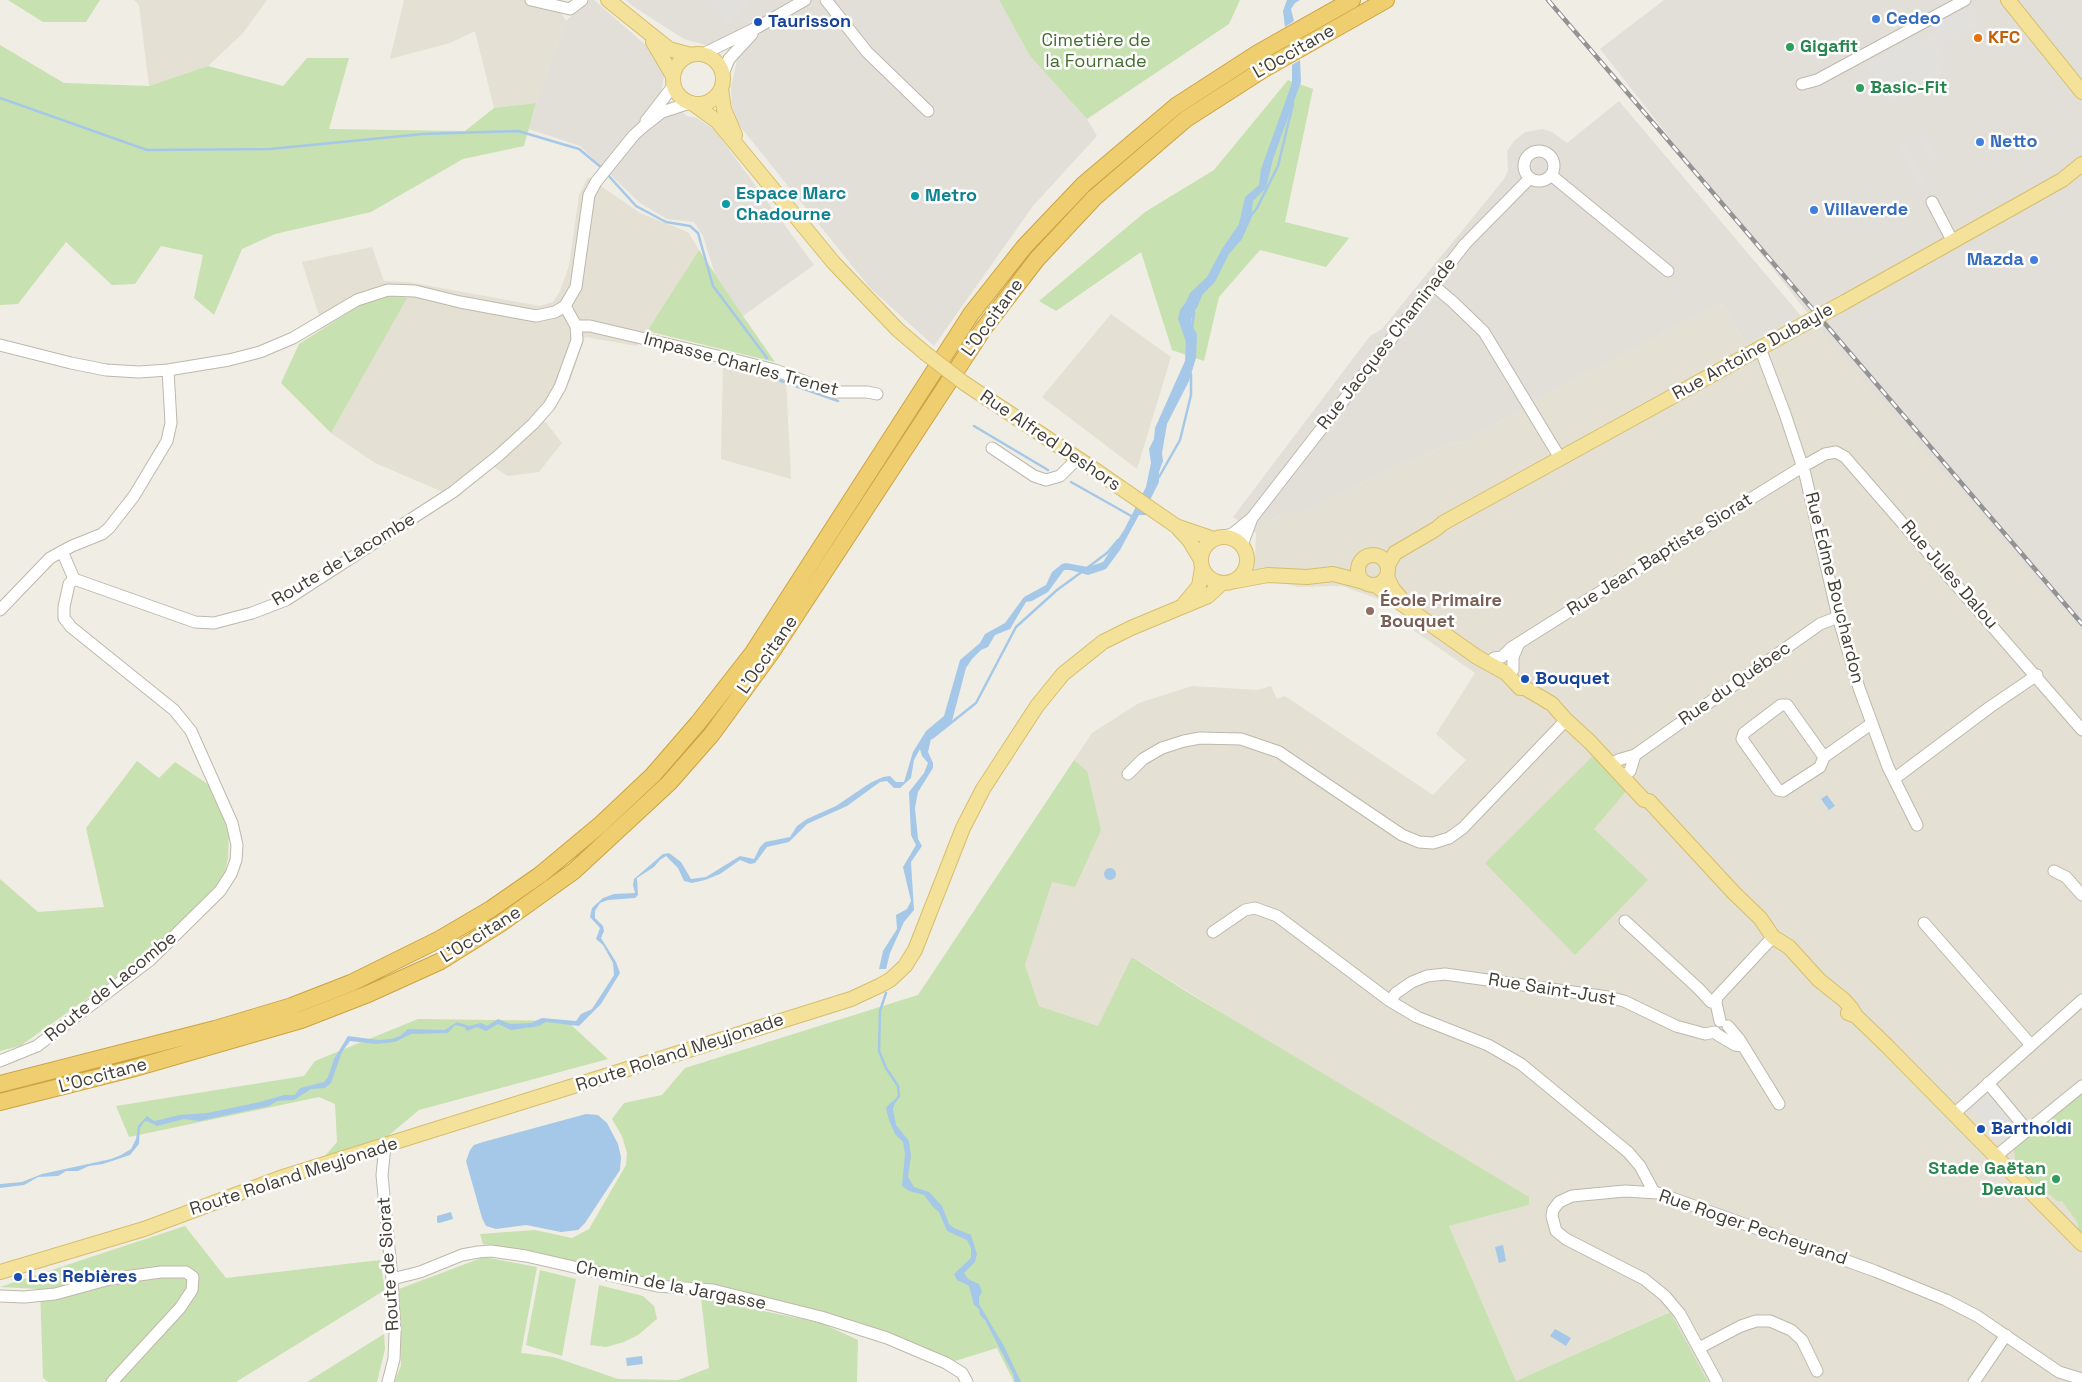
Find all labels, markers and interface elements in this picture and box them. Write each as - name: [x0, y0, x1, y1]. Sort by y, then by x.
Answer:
- place label: Cedeo: [1886, 8, 1941, 30]
- place label: Taurisson: [768, 11, 851, 33]
- marker: Cedeo: [1870, 13, 1882, 25]
- marker: Taurisson: [752, 16, 764, 28]
- street label: L'Occitane: [1249, 20, 1339, 84]
- place label: KFC: [1988, 27, 2020, 49]
- park label: Cimetière de la Fournade: [1041, 30, 1151, 72]
- marker: KFC: [1972, 32, 1984, 44]
- place label: Gigafit: [1800, 36, 1858, 58]
- marker: Gigafit: [1784, 41, 1796, 53]
- place label: Basic-Fit: [1870, 77, 1947, 99]
- marker: Basic-Fit: [1854, 82, 1866, 94]
- place label: Netto: [1990, 131, 2038, 153]
- marker: Netto: [1974, 136, 1986, 148]
- place label: Espace Marc Chadourne: [736, 183, 846, 225]
- place label: Metro: [925, 185, 977, 207]
- marker: Metro: [909, 190, 921, 202]
- marker: Espace Marc Chadourne: [720, 198, 732, 210]
- place label: Villaverde: [1824, 199, 1908, 221]
- marker: Villaverde: [1808, 204, 1820, 216]
- place label: Mazda: [1967, 249, 2024, 271]
- street label: Rue Jacques Chaminade: [1313, 254, 1461, 434]
- marker: Mazda: [2028, 254, 2040, 266]
- street label: L'Occitane: [958, 275, 1028, 361]
- street label: Rue Antoine Dubayle: [1669, 299, 1837, 405]
- street label: Impasse Charles Trenet: [641, 329, 841, 401]
- street label: Rue Alfred Deshors: [976, 386, 1124, 496]
- street label: Rue Jean Baptiste Siorat: [1563, 489, 1757, 621]
- street label: Rue Edme Bouchardon: [1800, 490, 1868, 686]
- street label: Route de Lacombe: [269, 509, 419, 611]
- street label: Rue Jules Dalou: [1896, 516, 2002, 634]
- place label: École Primaire Bouquet: [1380, 590, 1502, 632]
- marker: École Primaire Bouquet: [1364, 605, 1376, 617]
- street label: L'Occitane: [733, 612, 803, 698]
- street label: Rue du Québec: [1675, 637, 1795, 731]
- place label: Bouquet: [1535, 668, 1610, 690]
- marker: Bouquet: [1519, 673, 1531, 685]
- street label: L'Occitane: [437, 902, 525, 968]
- street label: Route de Lacombe: [41, 927, 181, 1047]
- street label: Rue Saint-Just: [1486, 969, 1618, 1011]
- street label: Route Roland Meyjonade: [573, 1009, 787, 1097]
- street label: L'Occitane: [56, 1054, 150, 1098]
- place label: Bartholdi: [1991, 1118, 2072, 1140]
- marker: Bartholdi: [1975, 1123, 1987, 1135]
- street label: Route Roland Meyjonade: [187, 1133, 401, 1221]
- place label: Stade Gaëtan Devaud: [1928, 1158, 2046, 1200]
- marker: Stade Gaëtan Devaud: [2050, 1173, 2062, 1185]
- street label: Rue Roger Pecheyrand: [1656, 1186, 1850, 1270]
- street label: Route de Siorat: [374, 1196, 404, 1332]
- street label: Chemin de la Jargasse: [574, 1257, 768, 1315]
- place label: Les Rebières: [28, 1266, 137, 1288]
- marker: Les Rebières: [12, 1271, 24, 1283]

